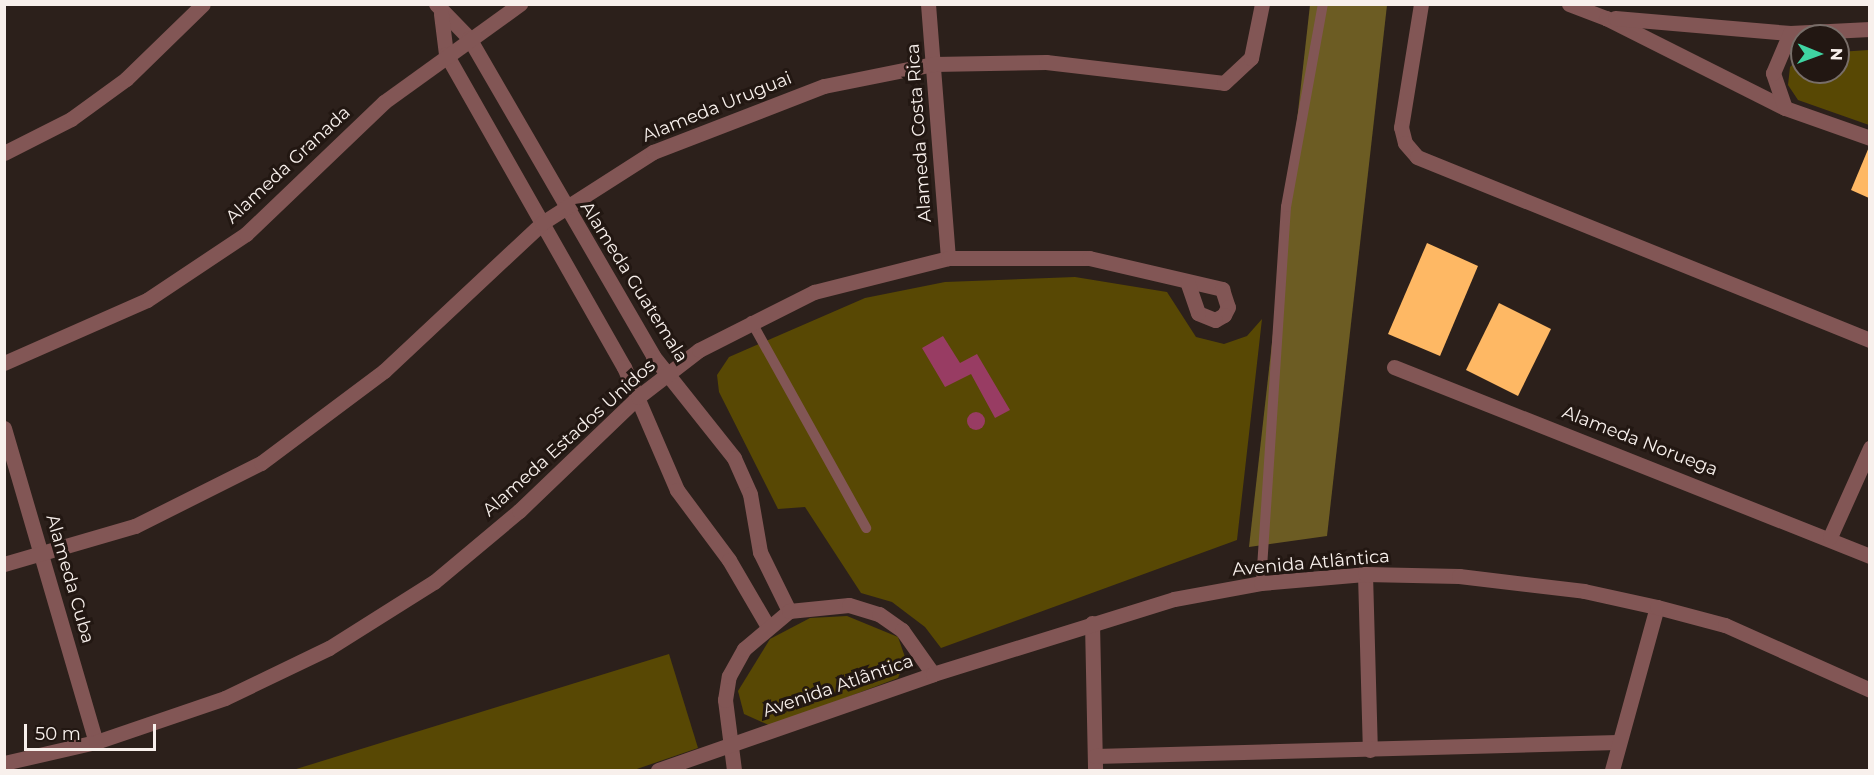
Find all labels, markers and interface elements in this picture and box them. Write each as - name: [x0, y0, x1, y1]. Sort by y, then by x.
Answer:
- north arrow: [1790, 24, 1850, 84]
- street label: Alameda Costa Rica: [902, 43, 936, 223]
- text: N: [1827, 48, 1846, 61]
- street label: Alameda Uruguai: [639, 67, 795, 147]
- street label: Alameda Granada: [221, 102, 355, 228]
- street label: Alameda Guatemala: [576, 198, 692, 366]
- street label: Alameda Estados Unidos: [478, 355, 660, 521]
- street label: Alameda Noruega: [1559, 401, 1721, 481]
- street label: Alameda Cuba: [41, 512, 99, 646]
- street label: Avenida Atlântica: [1231, 545, 1391, 581]
- street label: Avenida Atlântica: [760, 650, 916, 722]
- scale bar: [27, 712, 159, 750]
- text: 50 m: [35, 723, 81, 745]

